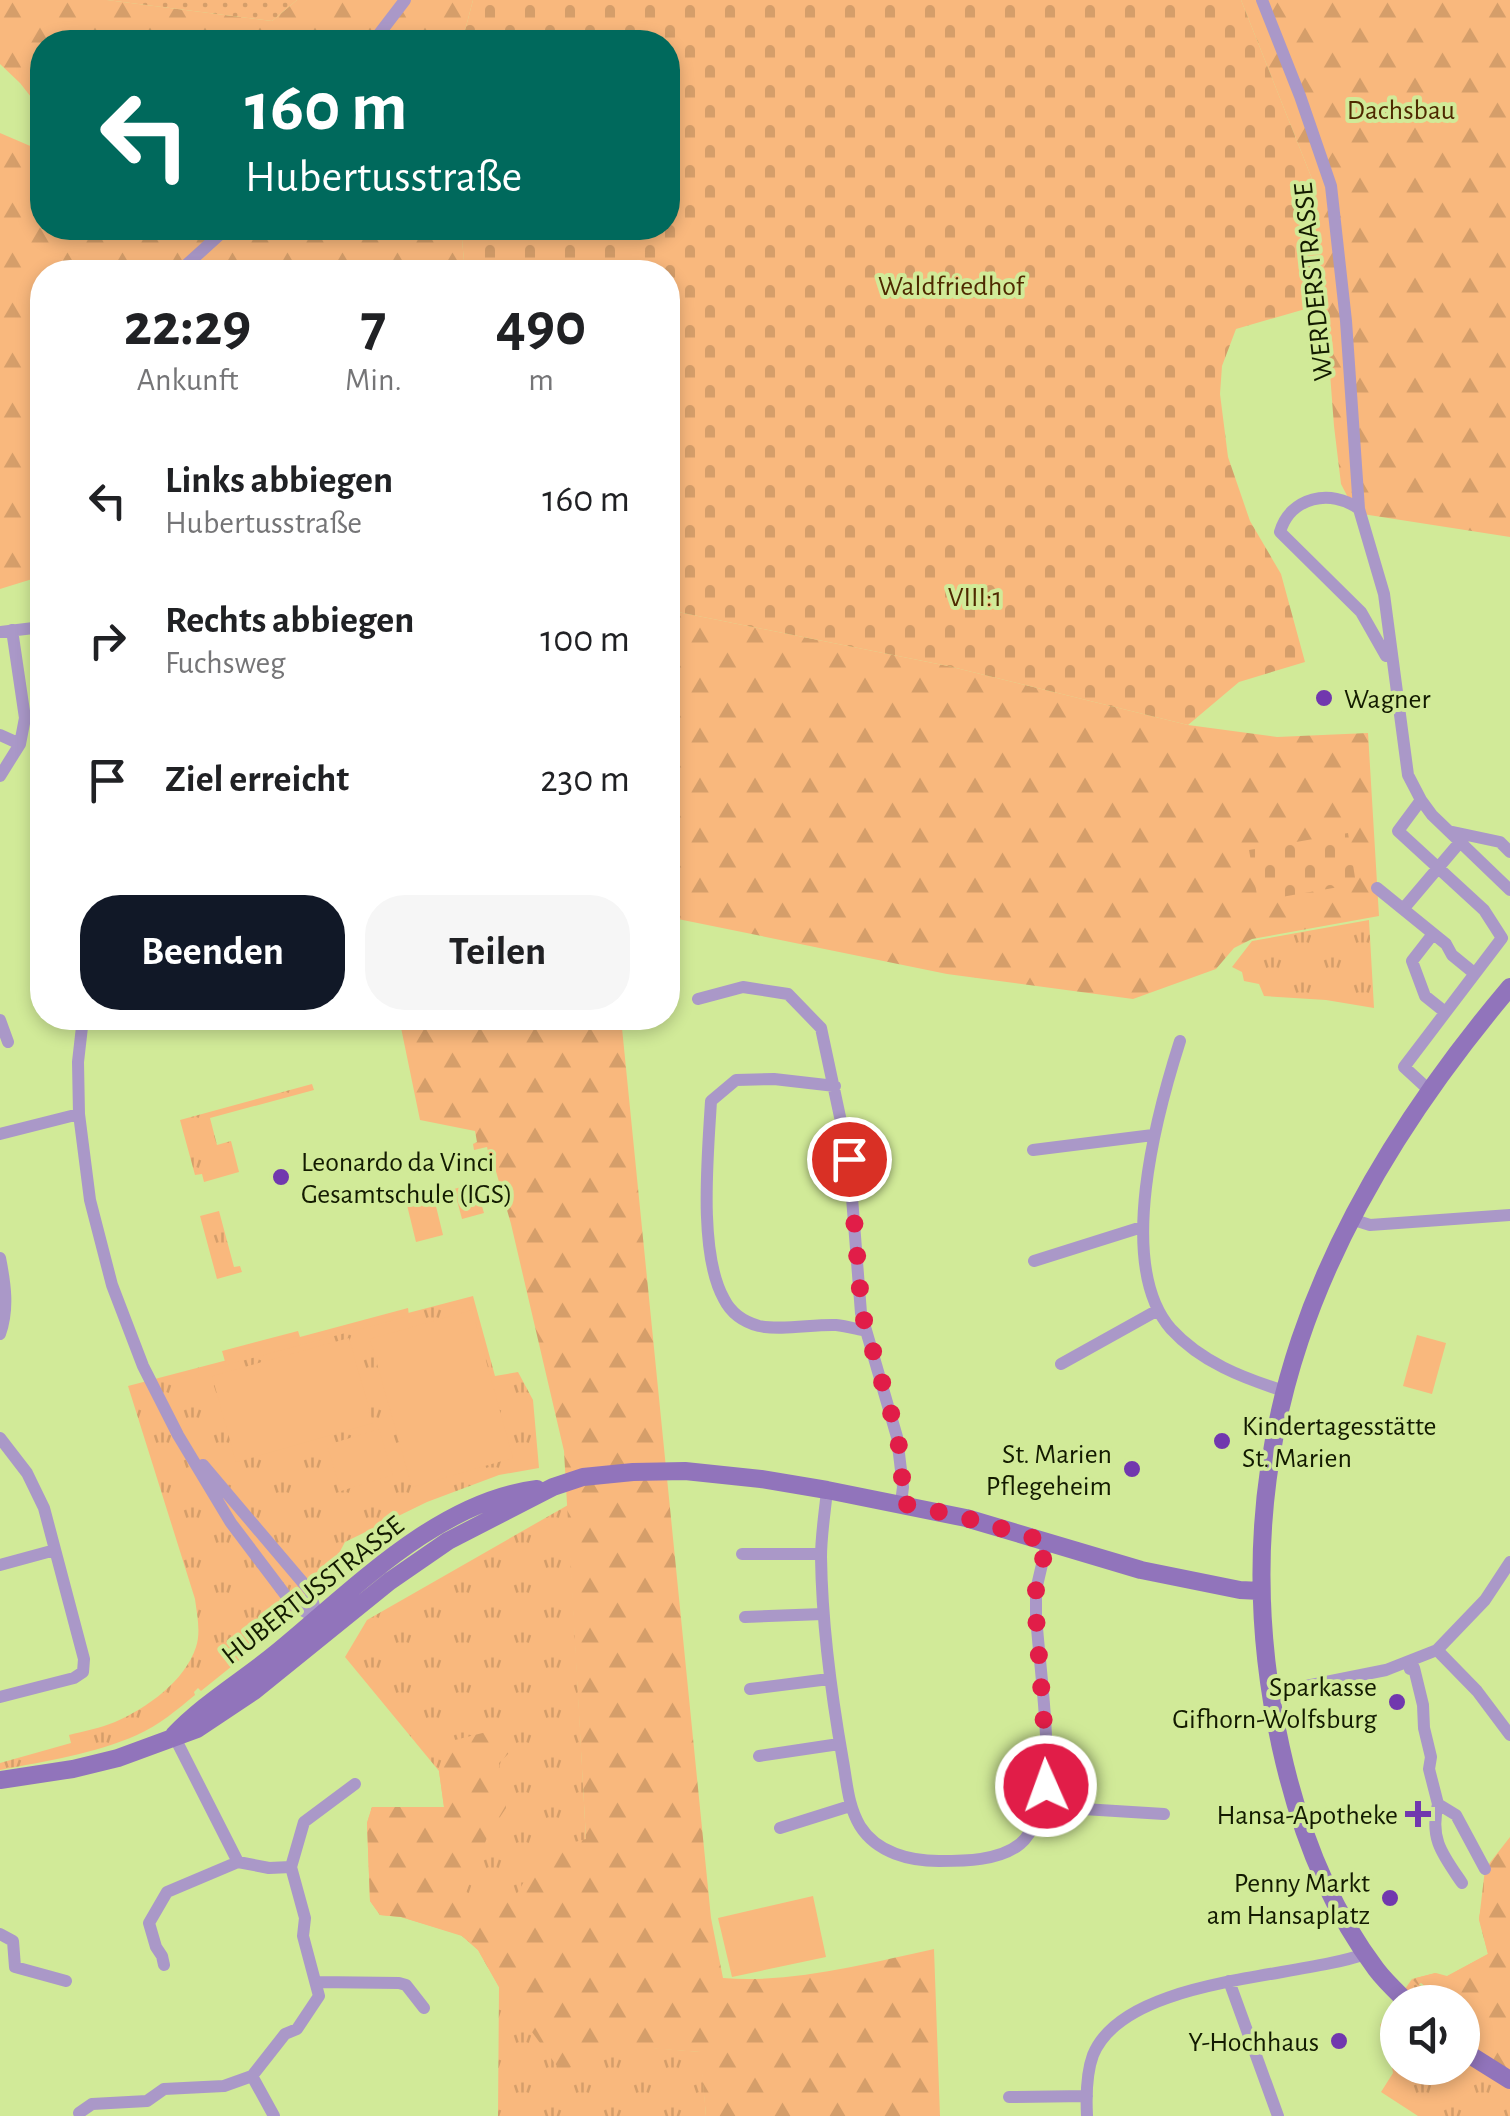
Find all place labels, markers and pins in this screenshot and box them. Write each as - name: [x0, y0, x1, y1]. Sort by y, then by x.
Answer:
- place label: Wagner: [1344, 686, 1430, 714]
- marker: Wagner: [1313, 687, 1335, 709]
- pin: [807, 1117, 892, 1202]
- place label: Leonardo da Vinci Gesamtschule (IGS): [301, 1149, 513, 1209]
- marker: Leonardo da Vinci Gesamtschule (IGS): [270, 1166, 292, 1188]
- place label: Kindertagesstätte St. Marien: [1242, 1413, 1436, 1473]
- marker: Kindertagesstätte St. Marien: [1211, 1430, 1233, 1452]
- place label: St. Marien Pflegeheim: [986, 1441, 1112, 1501]
- marker: St. Marien Pflegeheim: [1121, 1458, 1143, 1480]
- place label: Sparkasse Gifhorn-Wolfsburg: [1172, 1674, 1377, 1734]
- marker: Sparkasse Gifhorn-Wolfsburg: [1386, 1691, 1408, 1713]
- place label: Hansa-Apotheke: [1217, 1802, 1398, 1830]
- marker: Hansa-Apotheke: [1407, 1803, 1429, 1825]
- place label: Penny Markt am Hansaplatz: [1207, 1870, 1370, 1930]
- marker: Penny Markt am Hansaplatz: [1379, 1887, 1401, 1909]
- place label: Y-Hochhaus: [1188, 2029, 1319, 2057]
- marker: Y-Hochhaus: [1328, 2030, 1350, 2052]

